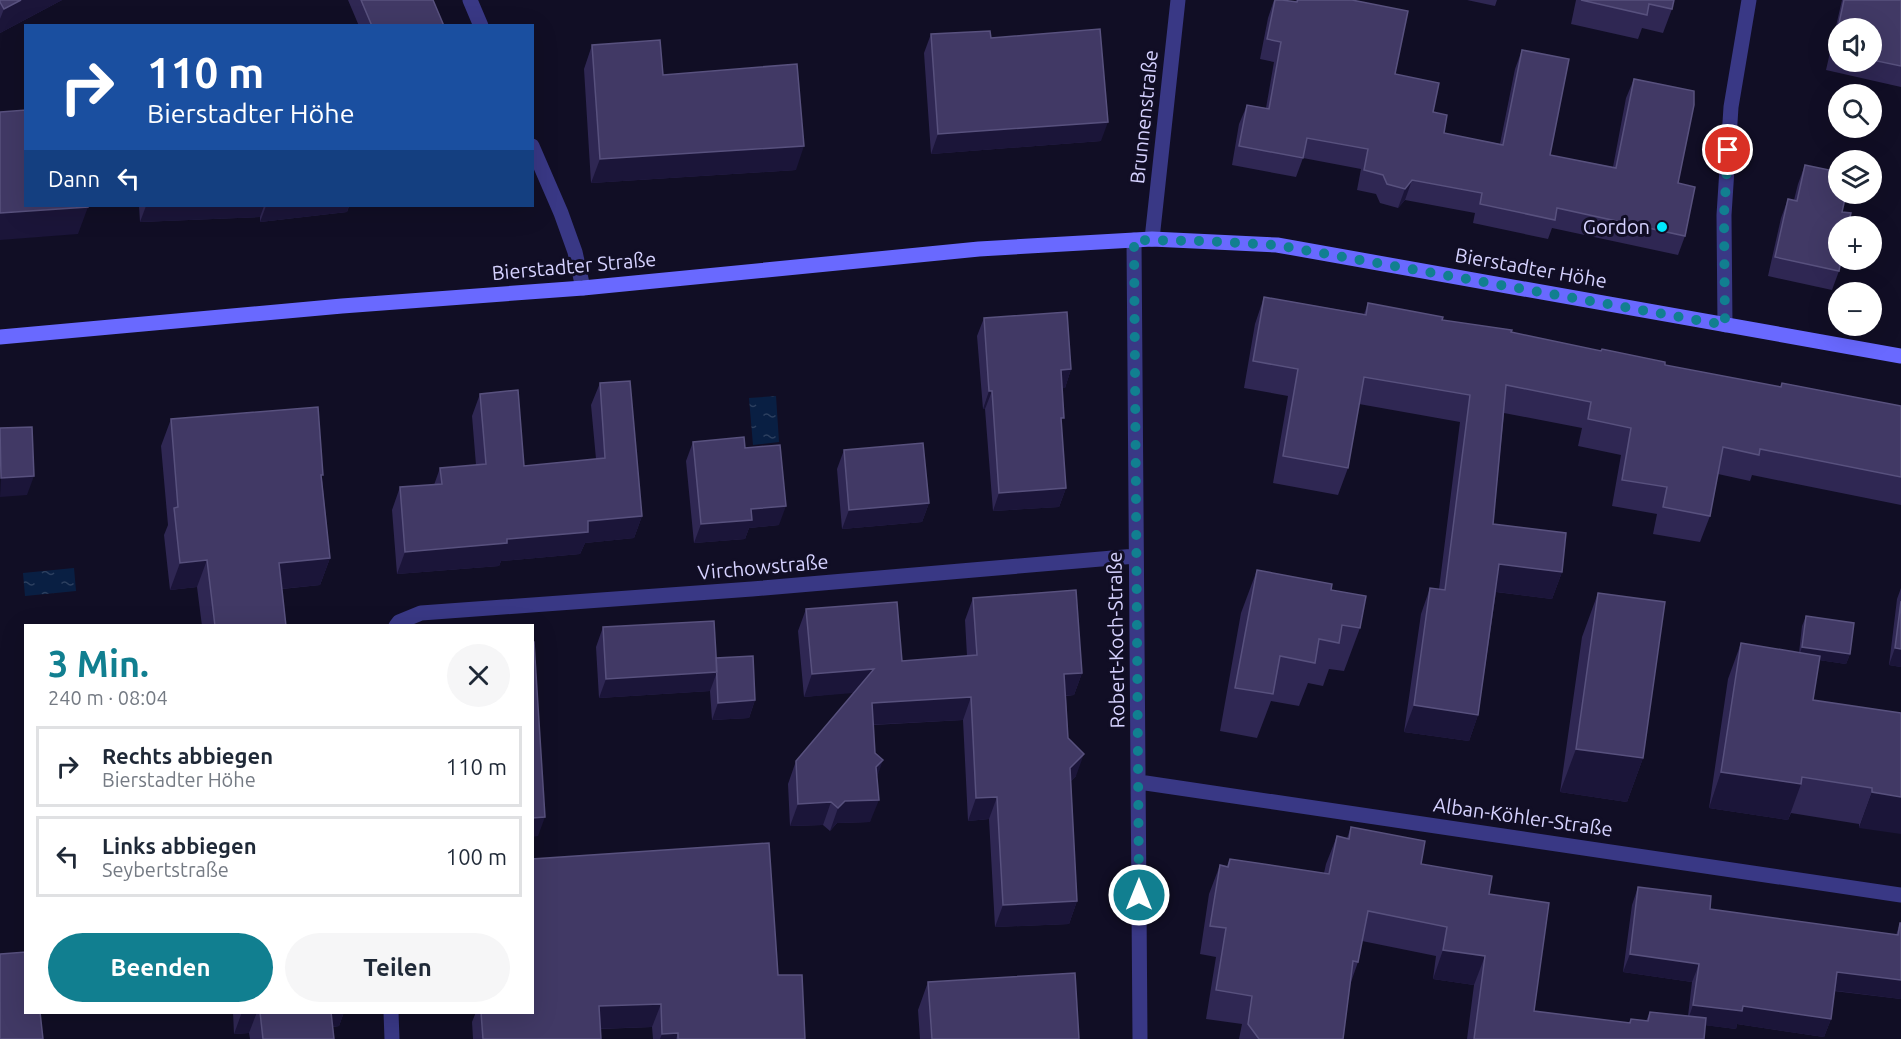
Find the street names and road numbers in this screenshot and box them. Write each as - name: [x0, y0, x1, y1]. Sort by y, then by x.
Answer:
- street label: Brunnenstraße: [1125, 49, 1162, 185]
- street label: Bierstadter Höhe: [1453, 243, 1609, 292]
- street label: Bierstadter Straße: [491, 247, 657, 284]
- street label: Virchowstraße: [697, 549, 829, 584]
- street label: Robert-Koch-Straße: [1102, 551, 1129, 729]
- street label: Alban-Köhler-Straße: [1432, 793, 1614, 840]

